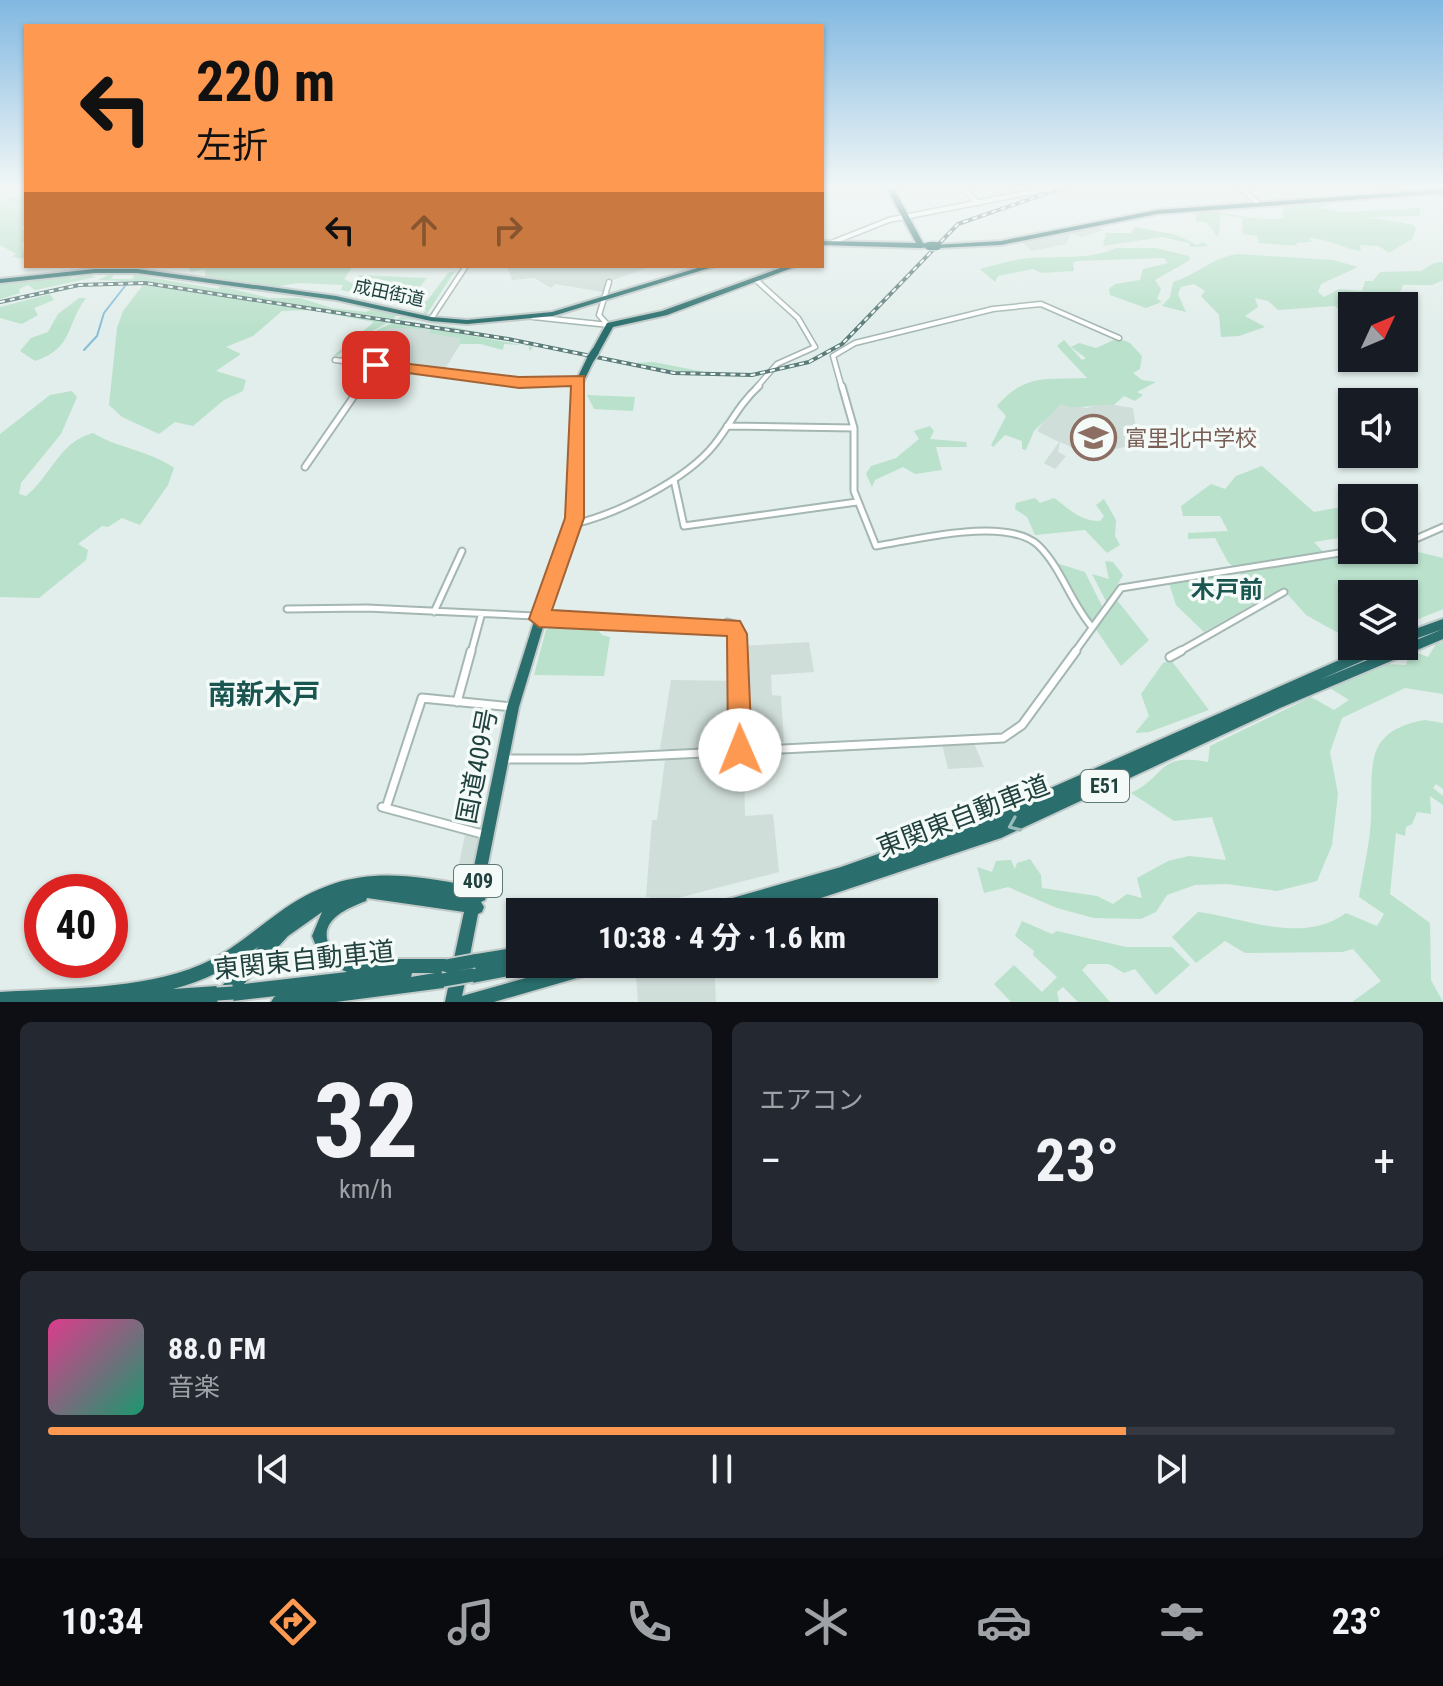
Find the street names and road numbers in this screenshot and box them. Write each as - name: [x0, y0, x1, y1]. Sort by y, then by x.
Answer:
- street label: 成田街道: [352, 275, 427, 310]
- street label: 国道409号: [451, 706, 503, 826]
- street label: 東関東自動車道: [873, 769, 1053, 863]
- road number: E51: [1081, 770, 1129, 802]
- road number: 409: [454, 865, 502, 897]
- street label: 東関東自動車道: [212, 936, 396, 984]

